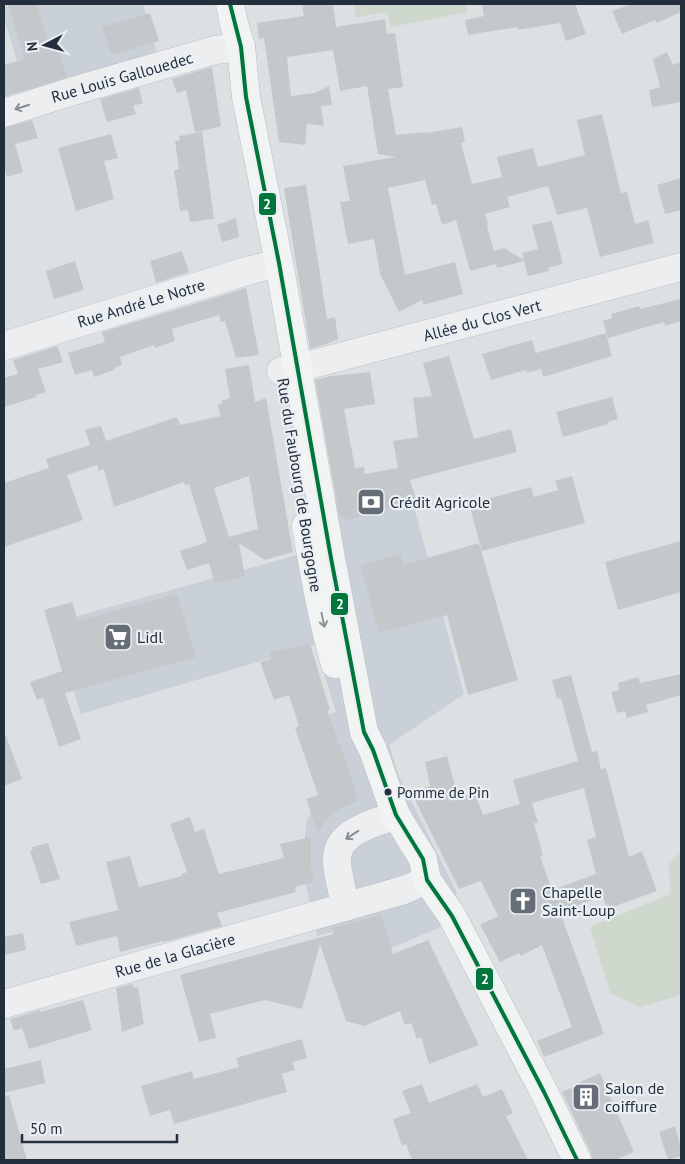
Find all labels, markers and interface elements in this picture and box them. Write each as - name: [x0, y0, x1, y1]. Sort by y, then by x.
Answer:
- north arrow: [20, 20, 70, 70]
- text: N: [23, 41, 42, 52]
- street label: Rue Louis Gallouedec: [49, 47, 195, 107]
- one-way arrow: [15, 103, 30, 112]
- line badge: 2: [258, 192, 277, 216]
- text: 2: [263, 195, 271, 213]
- street label: Rue André Le Notre: [75, 274, 207, 332]
- street label: Allée du Clos Vert: [421, 295, 544, 345]
- street label: Rue du Faubourg de Bourgogne: [273, 377, 327, 593]
- bank icon: Crédit Agricole: [356, 487, 386, 517]
- place label: Crédit Agricole: [390, 492, 490, 512]
- line badge: 2: [330, 592, 349, 616]
- text: 2: [336, 595, 344, 613]
- one-way arrow: [319, 611, 328, 627]
- supermarket icon: Lidl: [103, 622, 133, 652]
- place label: Lidl: [137, 627, 163, 647]
- place label: Pomme de Pin: [397, 783, 489, 802]
- marker: Pomme de Pin: [383, 787, 393, 797]
- one-way arrow: [345, 829, 359, 840]
- place label: Chapelle Saint-Loup: [542, 882, 615, 920]
- church icon: Chapelle Saint-Loup: [508, 886, 538, 916]
- street label: Rue de la Glacière: [113, 928, 237, 982]
- line badge: 2: [475, 967, 494, 991]
- text: 2: [481, 970, 489, 988]
- place label: Salon de coiffure: [605, 1078, 664, 1116]
- building icon: Salon de coiffure: [571, 1082, 601, 1112]
- scale bar: [22, 1112, 178, 1144]
- text: 50 m: [30, 1119, 63, 1138]

